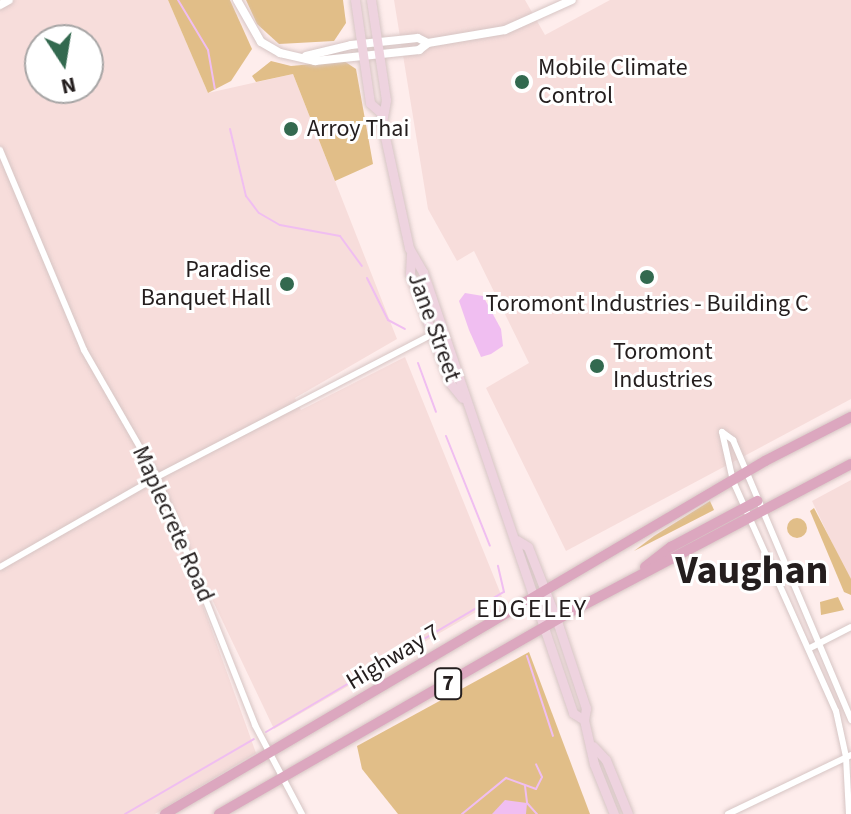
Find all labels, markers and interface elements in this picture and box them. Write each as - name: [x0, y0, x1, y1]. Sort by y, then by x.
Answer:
- north arrow: [24, 24, 104, 104]
- place label: Mobile Climate Control: [538, 54, 688, 110]
- text: N: [58, 68, 79, 103]
- marker: Mobile Climate Control: [513, 73, 531, 91]
- place label: Arroy Thai: [307, 115, 409, 143]
- marker: Arroy Thai: [282, 120, 300, 138]
- place label: Paradise Banquet Hall: [141, 256, 271, 312]
- marker: Toromont Industries - Building C: [638, 268, 656, 286]
- street label: Jane Street: [401, 269, 467, 385]
- marker: Paradise Banquet Hall: [278, 275, 296, 293]
- place label: Toromont Industries - Building C: [485, 290, 809, 318]
- place label: Toromont Industries: [613, 338, 713, 394]
- marker: Toromont Industries: [588, 357, 606, 375]
- street label: Maplecrete Road: [126, 442, 220, 606]
- district label: Vaughan: [676, 547, 828, 595]
- district label: EDGELEY: [476, 593, 588, 625]
- street label: Highway 7: [341, 618, 445, 696]
- road number: 7: [434, 666, 462, 702]

